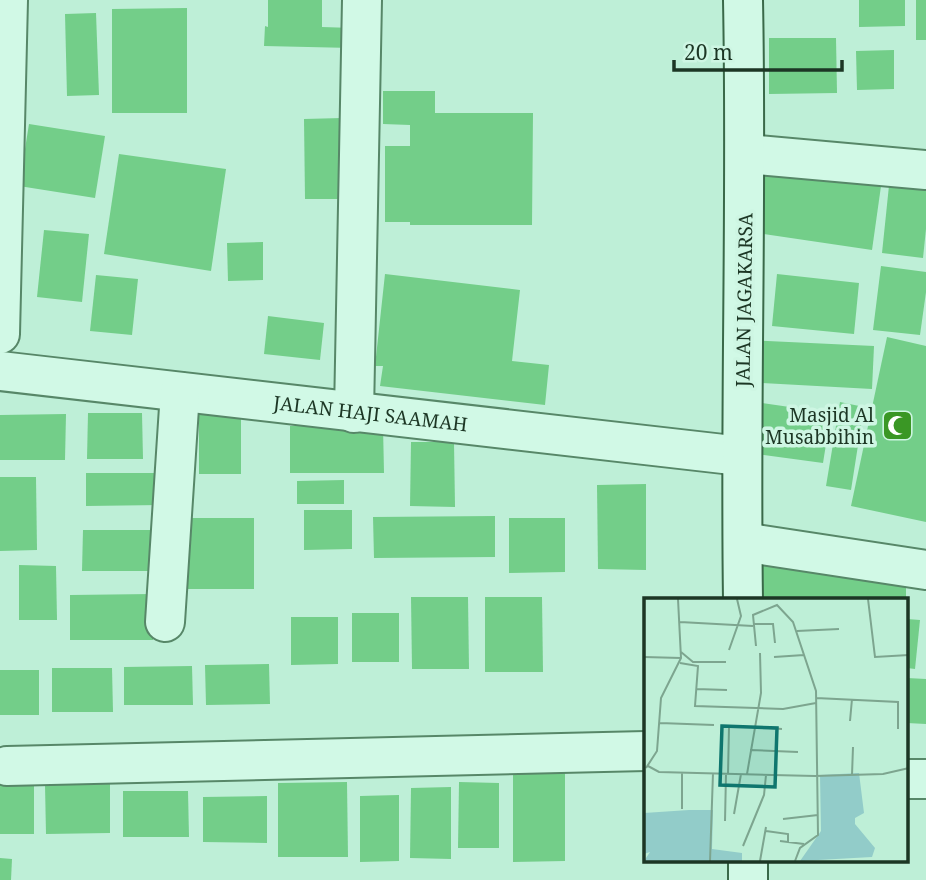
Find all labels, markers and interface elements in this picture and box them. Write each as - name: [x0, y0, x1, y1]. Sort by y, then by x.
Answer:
- scale bar: [674, 28, 842, 72]
- text: 20 m: [684, 38, 733, 66]
- street label: JALAN JAGAKARSA: [729, 212, 759, 388]
- street label: JALAN HAJI SAAMAH: [271, 389, 469, 438]
- place label: Masjid Al Musabbihin: [765, 402, 874, 450]
- mosque icon: Masjid Al Musabbihin: [880, 409, 914, 443]
- inset map: [644, 598, 908, 862]

